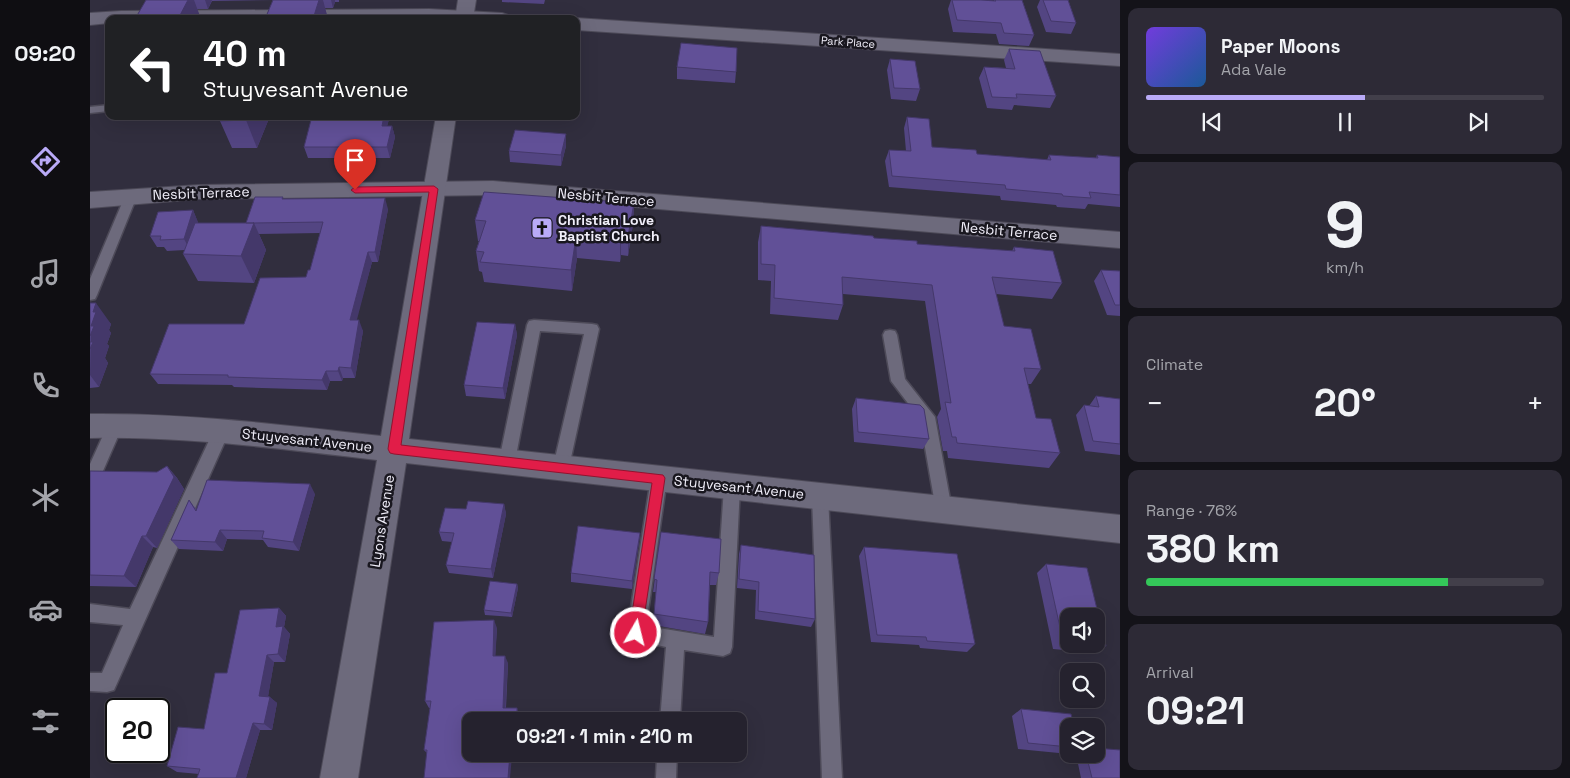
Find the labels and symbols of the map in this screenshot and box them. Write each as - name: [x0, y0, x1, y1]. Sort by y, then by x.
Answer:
- street label: Park Place: [820, 33, 876, 51]
- pin: [334, 139, 376, 190]
- street label: Nesbit Terrace: [152, 182, 250, 204]
- street label: Nesbit Terrace: [557, 184, 655, 210]
- place label: Christian Love Baptist Church: [558, 211, 660, 245]
- church icon: Christian Love Baptist Church: [530, 216, 554, 240]
- street label: Nesbit Terrace: [960, 218, 1058, 244]
- street label: Stuyvesant Avenue: [241, 424, 373, 456]
- street label: Stuyvesant Avenue: [673, 471, 805, 503]
- street label: Lyons Avenue: [366, 473, 398, 569]
- position arrow: [609, 606, 661, 658]
- speed limit sign: 20: [105, 698, 170, 763]

